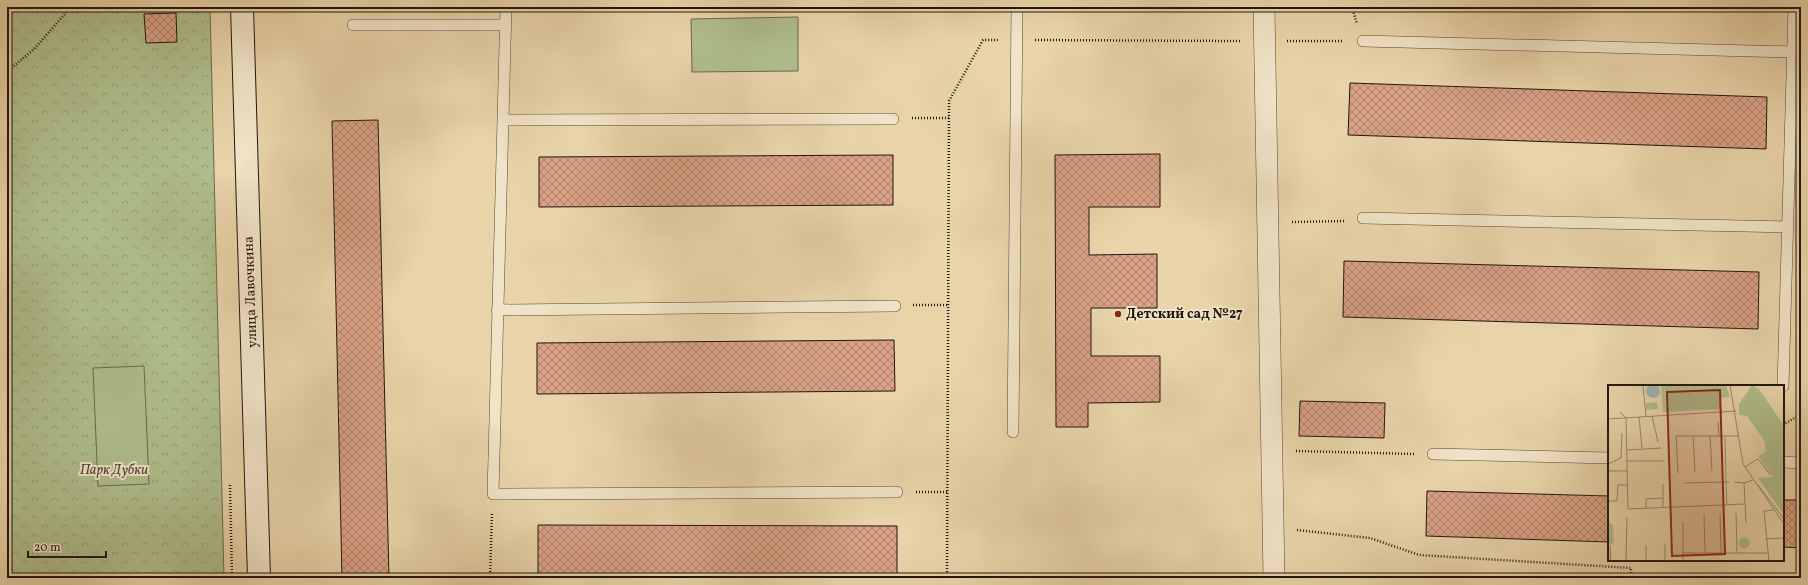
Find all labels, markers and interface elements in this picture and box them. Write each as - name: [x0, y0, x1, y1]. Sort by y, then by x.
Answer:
- street label: улица Лавочкина: [240, 236, 262, 348]
- place label: Детский сад №27: [1126, 305, 1243, 324]
- marker: Детский сад №27: [1113, 309, 1123, 319]
- inset map: [1608, 385, 1784, 561]
- park label: Парк Дубки: [80, 461, 148, 480]
- scale bar: [28, 533, 106, 559]
- text: 20 m: [34, 540, 61, 556]

